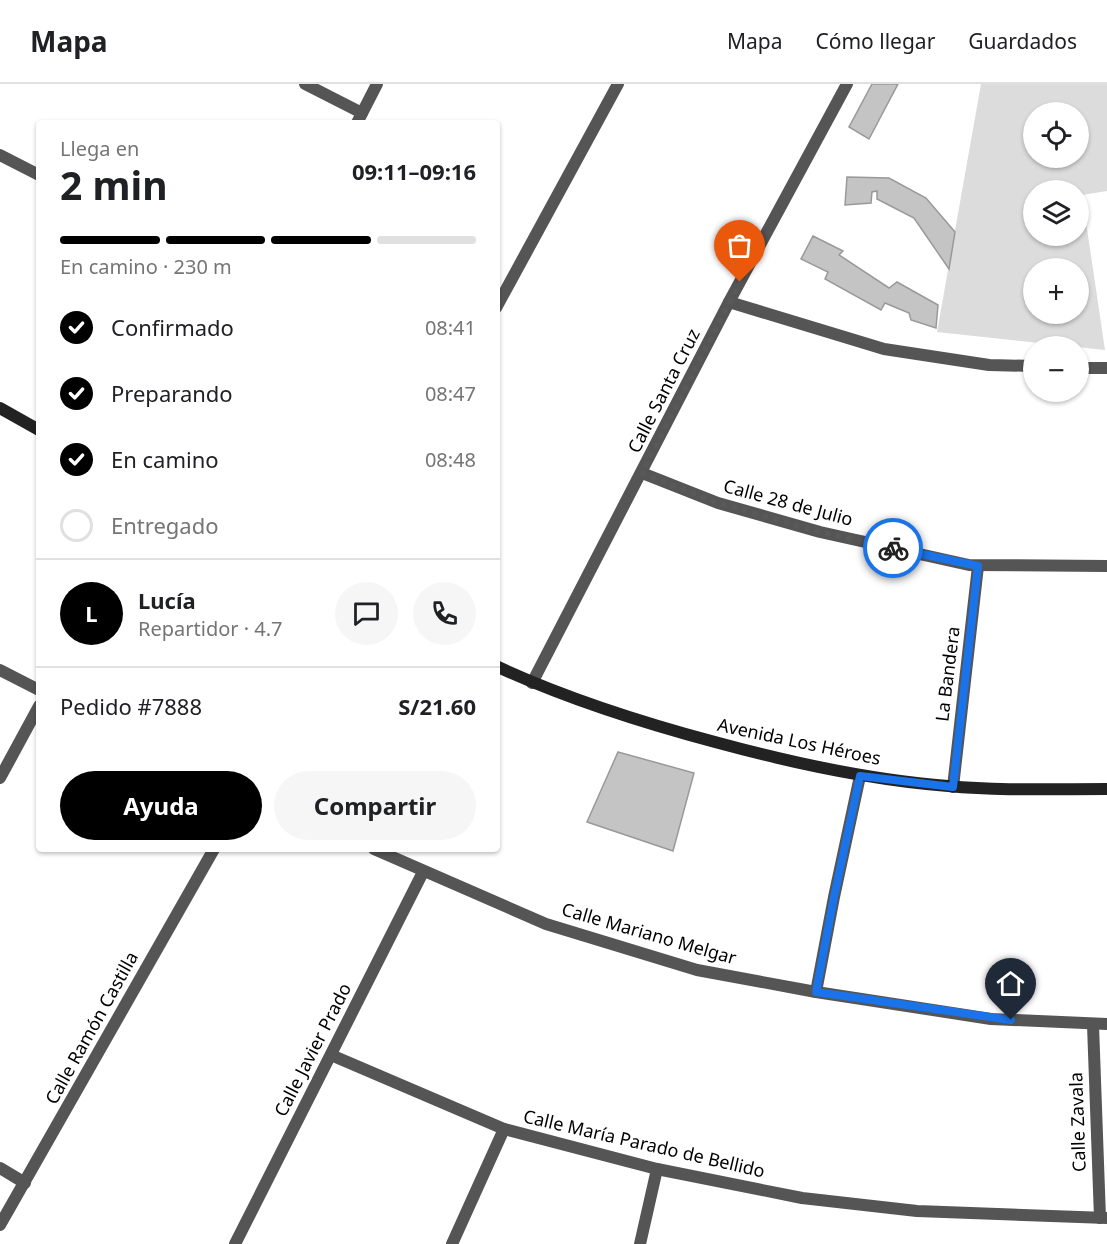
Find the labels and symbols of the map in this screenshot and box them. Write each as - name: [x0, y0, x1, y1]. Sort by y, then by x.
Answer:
- pin: [714, 220, 765, 282]
- street label: Calle Santa Cruz: [621, 324, 705, 457]
- street label: Calle 28 de Julio: [721, 473, 856, 531]
- courier: [863, 518, 923, 578]
- street label: La Bandera: [929, 625, 965, 723]
- street label: Avenida Los Héroes: [715, 712, 883, 770]
- street label: Calle Mariano Melgar: [559, 897, 740, 970]
- street label: Calle Ramón Castilla: [39, 947, 143, 1108]
- pin: [985, 958, 1036, 1020]
- street label: Calle Javier Prado: [268, 979, 356, 1120]
- street label: Calle Zavala: [1063, 1072, 1091, 1172]
- street label: Calle María Parado de Bellido: [521, 1104, 767, 1183]

